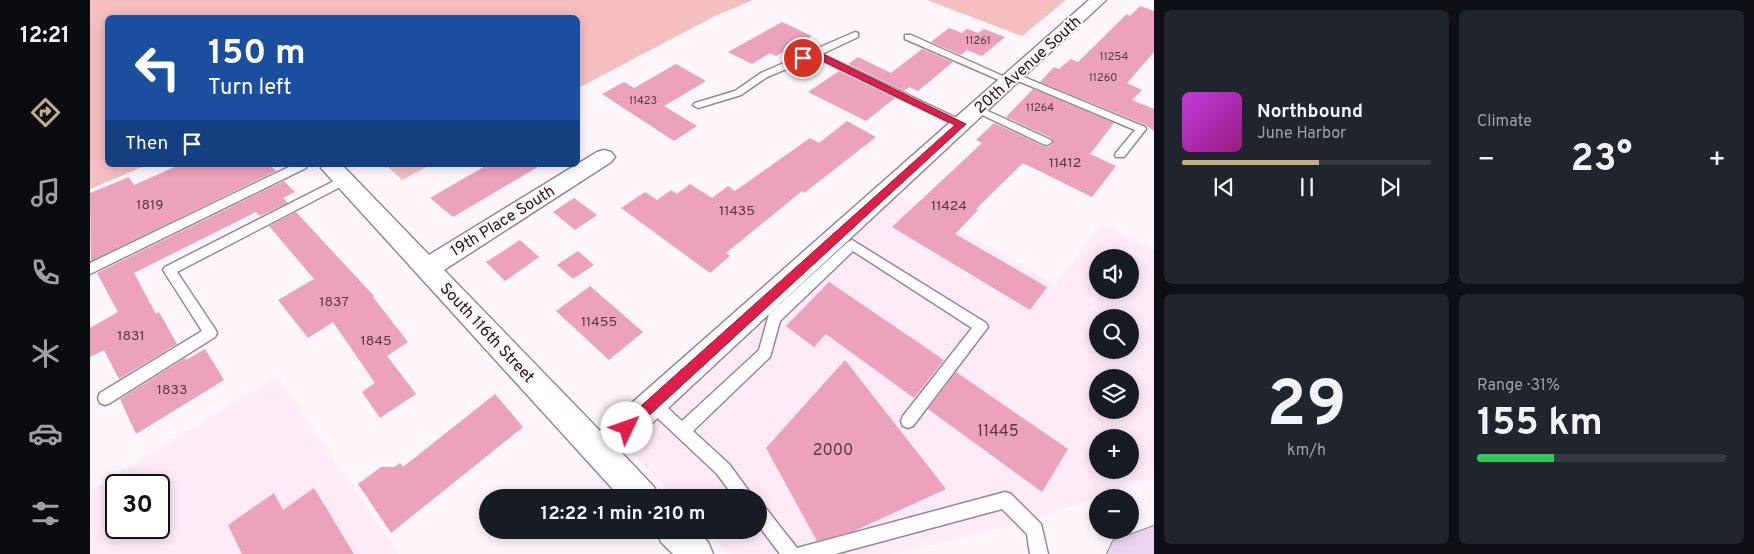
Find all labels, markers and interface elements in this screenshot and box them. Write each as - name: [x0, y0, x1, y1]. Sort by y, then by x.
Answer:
- street label: 20th Avenue South: [971, 12, 1086, 119]
- text: 12:21: [20, 23, 70, 50]
- text: 150 m: [208, 32, 306, 76]
- house number: 11261: [965, 34, 991, 48]
- icon: left: [125, 35, 190, 100]
- pin: [782, 37, 824, 79]
- icon: arrive: [789, 44, 817, 72]
- house number: 11254: [1100, 50, 1129, 64]
- house number: 11260: [1089, 71, 1117, 85]
- text: Turn left: [208, 75, 291, 102]
- house number: 11423: [629, 94, 657, 108]
- icon: directions: [28, 95, 63, 130]
- text: Northbound: [1257, 100, 1363, 124]
- house number: 11264: [1026, 101, 1054, 115]
- text: Climate: [1477, 112, 1532, 132]
- text: June Harbor: [1257, 124, 1346, 144]
- icon: arrive: [178, 130, 206, 158]
- text: Then: [125, 132, 168, 156]
- text: 23°: [1571, 136, 1632, 185]
- text: −: [1477, 143, 1495, 179]
- text: +: [1708, 143, 1726, 179]
- house number: 11412: [1049, 155, 1081, 172]
- icon: previous: [1210, 173, 1238, 201]
- icon: pause: [1293, 173, 1321, 201]
- icon: next: [1376, 173, 1404, 201]
- icon: music: [28, 175, 63, 210]
- street label: 19th Place South: [447, 182, 559, 262]
- house number: 1819: [136, 197, 164, 214]
- house number: 11424: [931, 198, 967, 215]
- house number: 11435: [719, 203, 755, 220]
- map controls: [1089, 249, 1139, 539]
- button: sound: [1089, 249, 1139, 299]
- icon: phone: [28, 255, 63, 290]
- street label: South 116th Street: [435, 279, 538, 388]
- house number: 1837: [319, 294, 349, 311]
- button: search: [1089, 309, 1139, 359]
- house number: 11455: [581, 314, 617, 331]
- house number: 1831: [117, 328, 145, 345]
- house number: 1845: [360, 333, 392, 350]
- icon: climate: [28, 336, 63, 371]
- text: 29: [1267, 367, 1346, 449]
- button: layers: [1089, 369, 1139, 419]
- text: Range · 31%: [1477, 376, 1560, 396]
- house number: 1833: [157, 382, 187, 399]
- text: 155 km: [1477, 400, 1603, 449]
- position arrow: [600, 401, 652, 453]
- icon: car: [28, 416, 63, 451]
- house number: 11445: [977, 422, 1019, 442]
- button: +: [1089, 429, 1139, 479]
- house number: 2000: [813, 441, 853, 461]
- text: km/h: [1287, 441, 1326, 461]
- speed limit sign: 30: [105, 474, 170, 539]
- button: −: [1089, 489, 1139, 539]
- icon: filters: [28, 496, 63, 531]
- text: 12:22 · 1 min · 210 m: [541, 502, 705, 526]

